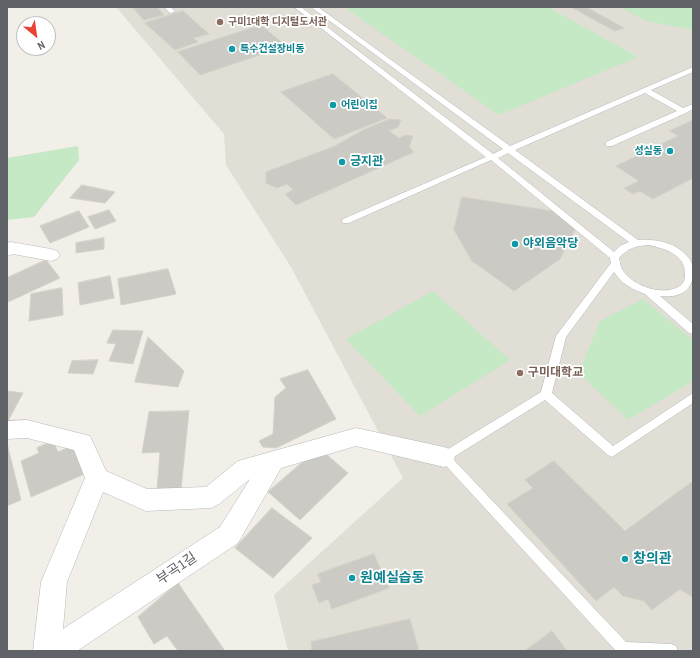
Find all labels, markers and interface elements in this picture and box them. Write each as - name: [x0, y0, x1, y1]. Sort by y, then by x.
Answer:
- north arrow: [16, 16, 56, 56]
- place label: 구미1대학 디지털도서관: [228, 16, 327, 28]
- marker: 구미1대학 디지털도서관: [215, 17, 225, 27]
- text: N: [35, 38, 48, 53]
- place label: 특수건설장비동: [240, 43, 304, 55]
- marker: 특수건설장비동: [227, 44, 237, 54]
- place label: 어린이집: [341, 99, 378, 111]
- marker: 어린이집: [328, 100, 338, 110]
- place label: 성실동: [634, 145, 662, 157]
- marker: 성실동: [665, 146, 675, 156]
- place label: 긍지관: [350, 155, 383, 169]
- marker: 긍지관: [337, 157, 347, 167]
- place label: 야외음악당: [523, 237, 578, 251]
- marker: 야외음악당: [510, 239, 520, 249]
- place label: 구미대학교: [528, 366, 583, 380]
- marker: 구미대학교: [515, 368, 525, 378]
- street label: 부곡1길: [154, 549, 200, 589]
- place label: 창의관: [633, 551, 672, 567]
- marker: 창의관: [620, 554, 630, 564]
- place label: 원예실습동: [360, 570, 424, 586]
- marker: 원예실습동: [347, 573, 357, 583]

